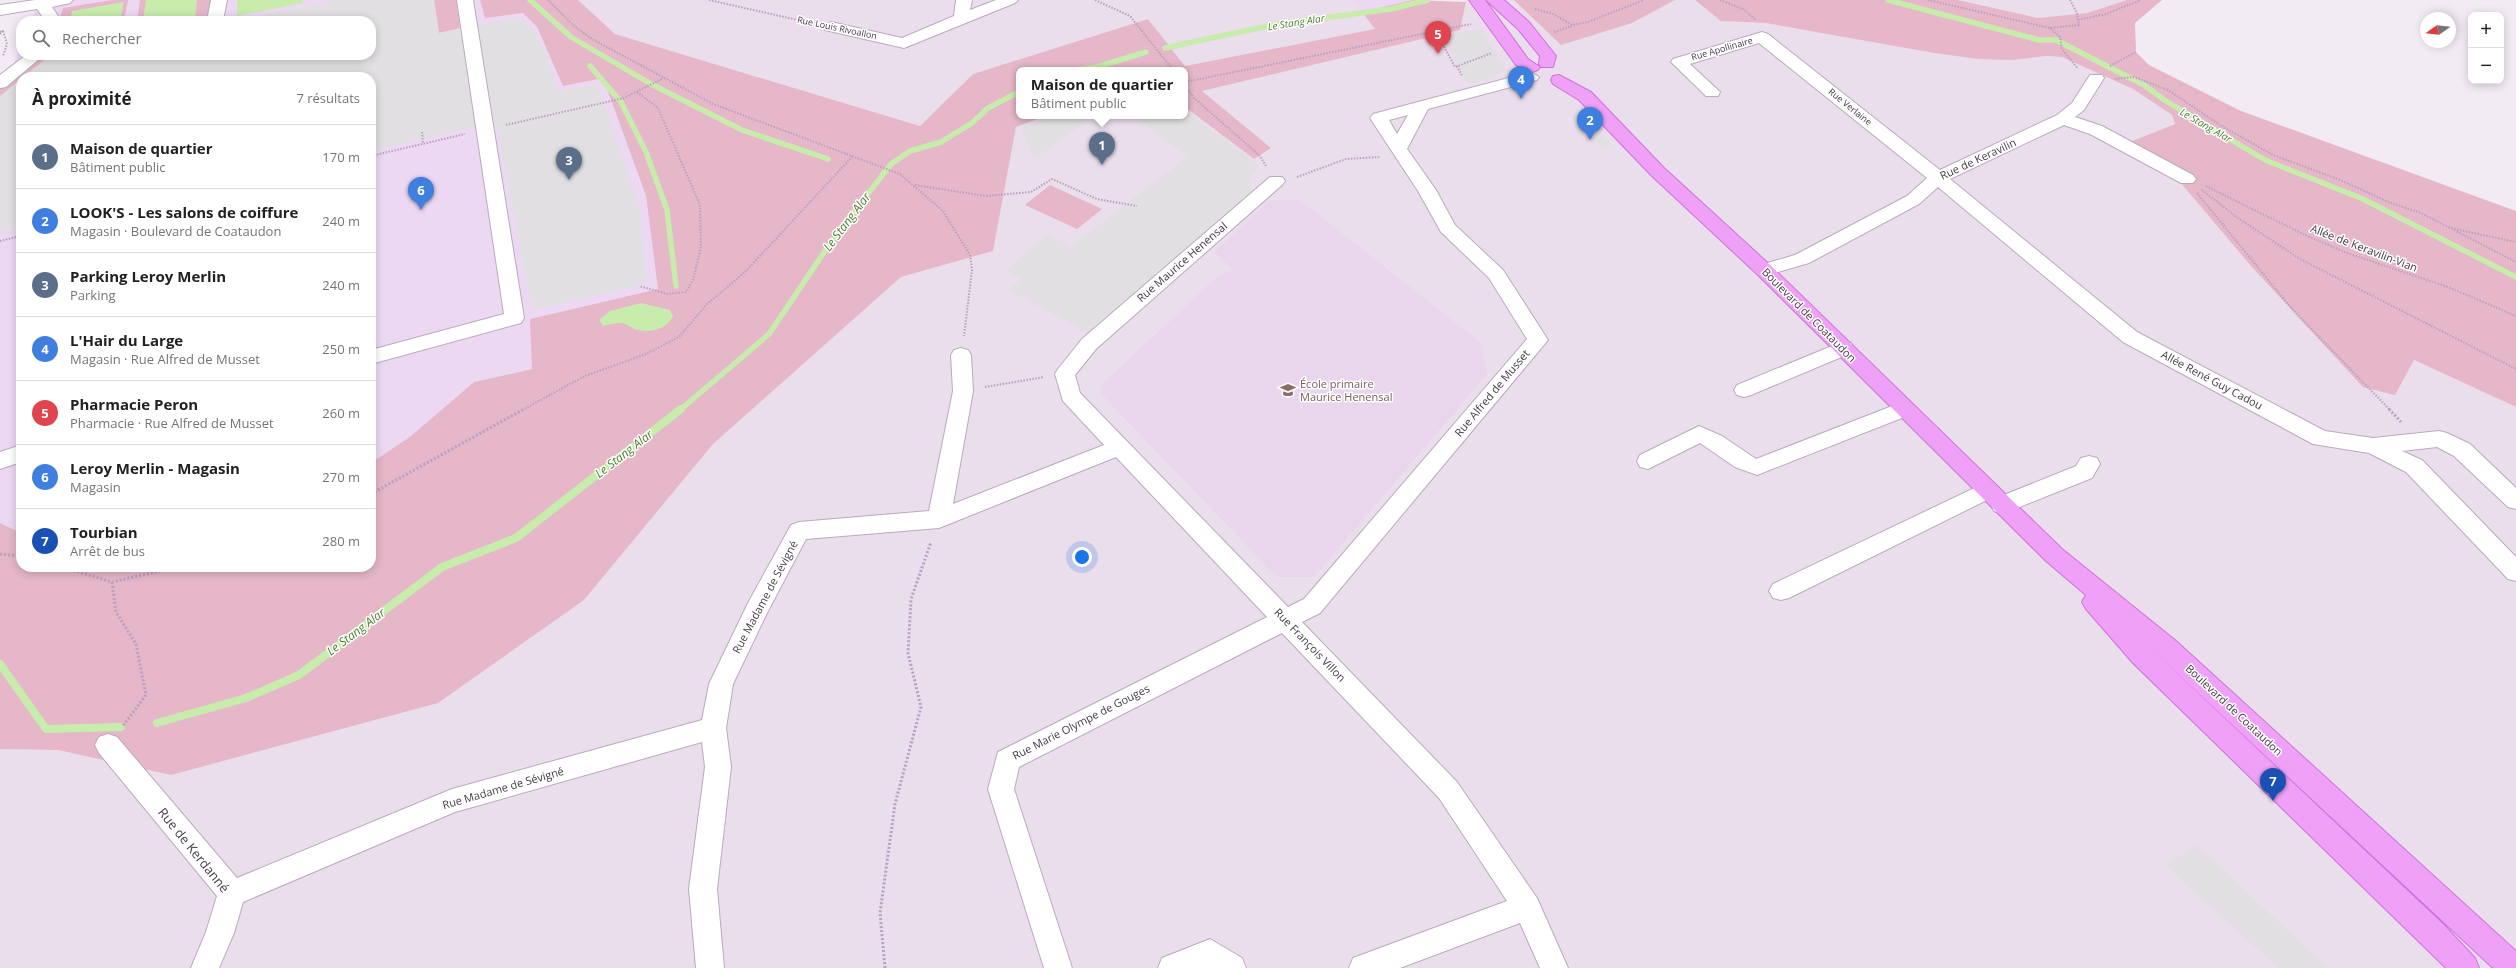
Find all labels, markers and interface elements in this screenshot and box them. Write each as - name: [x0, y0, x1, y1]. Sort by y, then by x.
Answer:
- water label: Le Stang Alar: [1266, 10, 1327, 33]
- north arrow: [2420, 12, 2456, 48]
- map controls: [2468, 12, 2504, 84]
- button: +: [2468, 12, 2504, 48]
- street label: Rue Louis Rivoallon: [796, 13, 878, 42]
- search box: [16, 16, 376, 60]
- pin: 5: [1425, 21, 1451, 54]
- icon: search: [30, 27, 52, 49]
- text: Rechercher: [62, 28, 142, 48]
- street label: Rue Apollinaire: [1690, 34, 1754, 64]
- button: −: [2468, 48, 2504, 84]
- pin: 4: [1508, 66, 1534, 99]
- popup: [1016, 67, 1188, 119]
- text: Maison de quartier: [1031, 74, 1173, 94]
- street label: Rue Verlaine: [1826, 85, 1875, 128]
- text: À proximité: [32, 87, 131, 110]
- text: 7 résultats: [296, 89, 360, 107]
- text: Bâtiment public: [1031, 94, 1126, 112]
- water label: Le Stang Alar: [2178, 105, 2235, 146]
- pin: 2: [1577, 107, 1603, 140]
- pin: 1: [1089, 132, 1115, 165]
- street label: Rue de Keravilin: [1937, 134, 2018, 183]
- text: Maison de quartier: [70, 138, 213, 158]
- pin: 3: [556, 147, 582, 180]
- text: 1: [41, 148, 49, 166]
- text: 170 m: [322, 148, 360, 166]
- text: Bâtiment public: [70, 158, 166, 176]
- pin: 6: [408, 177, 434, 210]
- water label: Le Stang Alar: [819, 188, 875, 254]
- text: LOOK'S - Les salons de coiffure: [70, 202, 298, 222]
- text: 2: [41, 212, 49, 230]
- text: 240 m: [322, 212, 360, 230]
- street label: Rue Maurice Henensal: [1133, 218, 1230, 305]
- street label: Allée de Keravilin-Vian: [2309, 220, 2420, 275]
- text: Magasin · Boulevard de Coataudon: [70, 222, 281, 240]
- street label: Boulevard de Coataudon: [1759, 264, 1860, 365]
- text: Parking Leroy Merlin: [70, 266, 226, 286]
- text: 3: [41, 276, 49, 294]
- text: 240 m: [322, 276, 360, 294]
- text: Parking: [70, 286, 116, 304]
- text: L'Hair du Large: [70, 330, 183, 350]
- text: 4: [41, 340, 49, 358]
- text: 250 m: [322, 340, 360, 358]
- street label: Rue Alfred de Musset: [1451, 346, 1533, 439]
- street label: Allée René Guy Cadou: [2159, 346, 2266, 413]
- text: Magasin · Rue Alfred de Musset: [70, 350, 260, 368]
- place label: École primaire Maurice Henensal: [1300, 376, 1392, 404]
- school or university icon: École primaire Maurice Henensal: [1279, 381, 1297, 399]
- text: Pharmacie Peron: [70, 394, 198, 414]
- text: 5: [41, 404, 49, 422]
- text: 260 m: [322, 404, 360, 422]
- text: Pharmacie · Rue Alfred de Musset: [70, 414, 274, 432]
- water label: Le Stang Alar: [591, 425, 657, 482]
- text: Leroy Merlin - Magasin: [70, 458, 240, 478]
- text: 6: [41, 468, 49, 486]
- text: 270 m: [322, 468, 360, 486]
- text: Magasin: [70, 478, 121, 496]
- text: Tourbian: [70, 522, 138, 542]
- text: 7: [41, 532, 49, 550]
- text: 280 m: [322, 532, 360, 550]
- street label: Rue Madame de Sévigné: [728, 538, 801, 656]
- text: Arrêt de bus: [70, 542, 145, 560]
- your location: [1072, 547, 1092, 567]
- water label: Le Stang Alar: [323, 603, 389, 659]
- street label: Rue François Villon: [1271, 605, 1349, 685]
- street label: Boulevard de Coataudon: [2183, 661, 2286, 759]
- street label: Rue Marie Olympe de Gouges: [1010, 680, 1152, 763]
- street label: Rue Madame de Sévigné: [440, 763, 565, 812]
- pin: 7: [2260, 768, 2286, 801]
- street label: Rue de Kerdanné: [154, 804, 234, 896]

